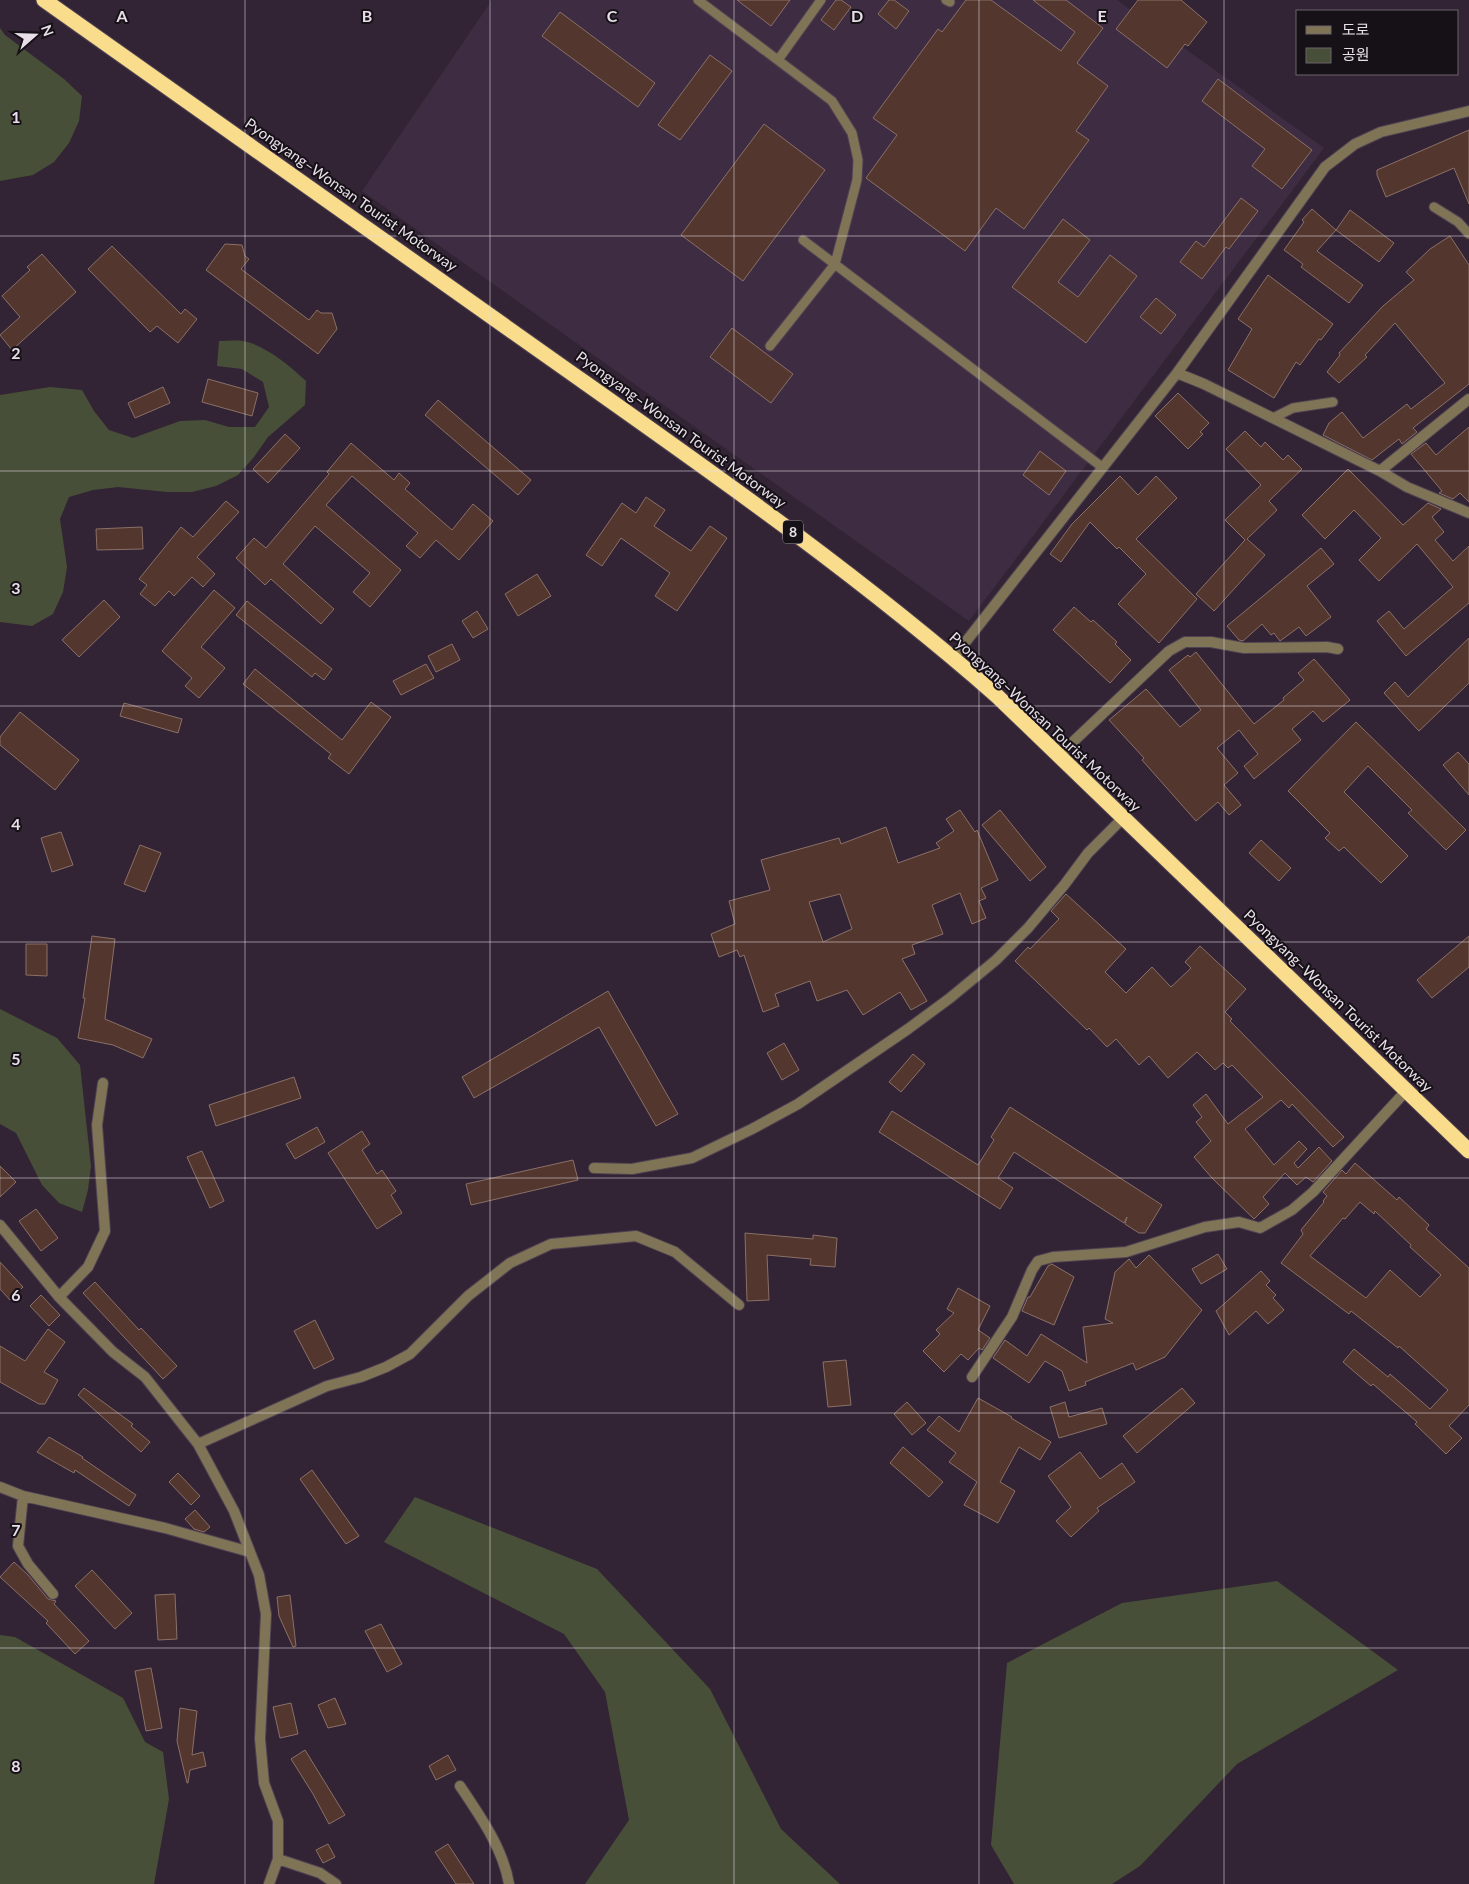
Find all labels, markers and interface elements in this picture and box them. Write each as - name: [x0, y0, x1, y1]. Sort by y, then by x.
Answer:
- text: A: [115, 6, 128, 25]
- text: B: [362, 6, 372, 25]
- text: C: [607, 6, 618, 25]
- text: D: [851, 6, 863, 25]
- text: E: [1097, 6, 1107, 25]
- north arrow: [10, 10, 60, 60]
- legend: [1296, 10, 1459, 75]
- text: 도로: [1342, 20, 1370, 38]
- text: N: [38, 22, 58, 38]
- text: 공원: [1342, 45, 1370, 63]
- text: 1: [11, 107, 21, 126]
- street label: Pyongyang–Wonsan Tourist Motorway: [242, 114, 461, 275]
- text: 2: [11, 343, 21, 362]
- street label: Pyongyang–Wonsan Tourist Motorway: [573, 347, 790, 512]
- road number: 8: [783, 520, 803, 544]
- text: 3: [11, 578, 21, 597]
- street label: Pyongyang–Wonsan Tourist Motorway: [946, 628, 1145, 815]
- text: 4: [11, 814, 21, 833]
- street label: Pyongyang–Wonsan Tourist Motorway: [1241, 905, 1437, 1096]
- text: 5: [11, 1049, 21, 1068]
- text: 6: [11, 1285, 21, 1304]
- text: 7: [11, 1520, 21, 1539]
- text: 8: [11, 1756, 21, 1775]

